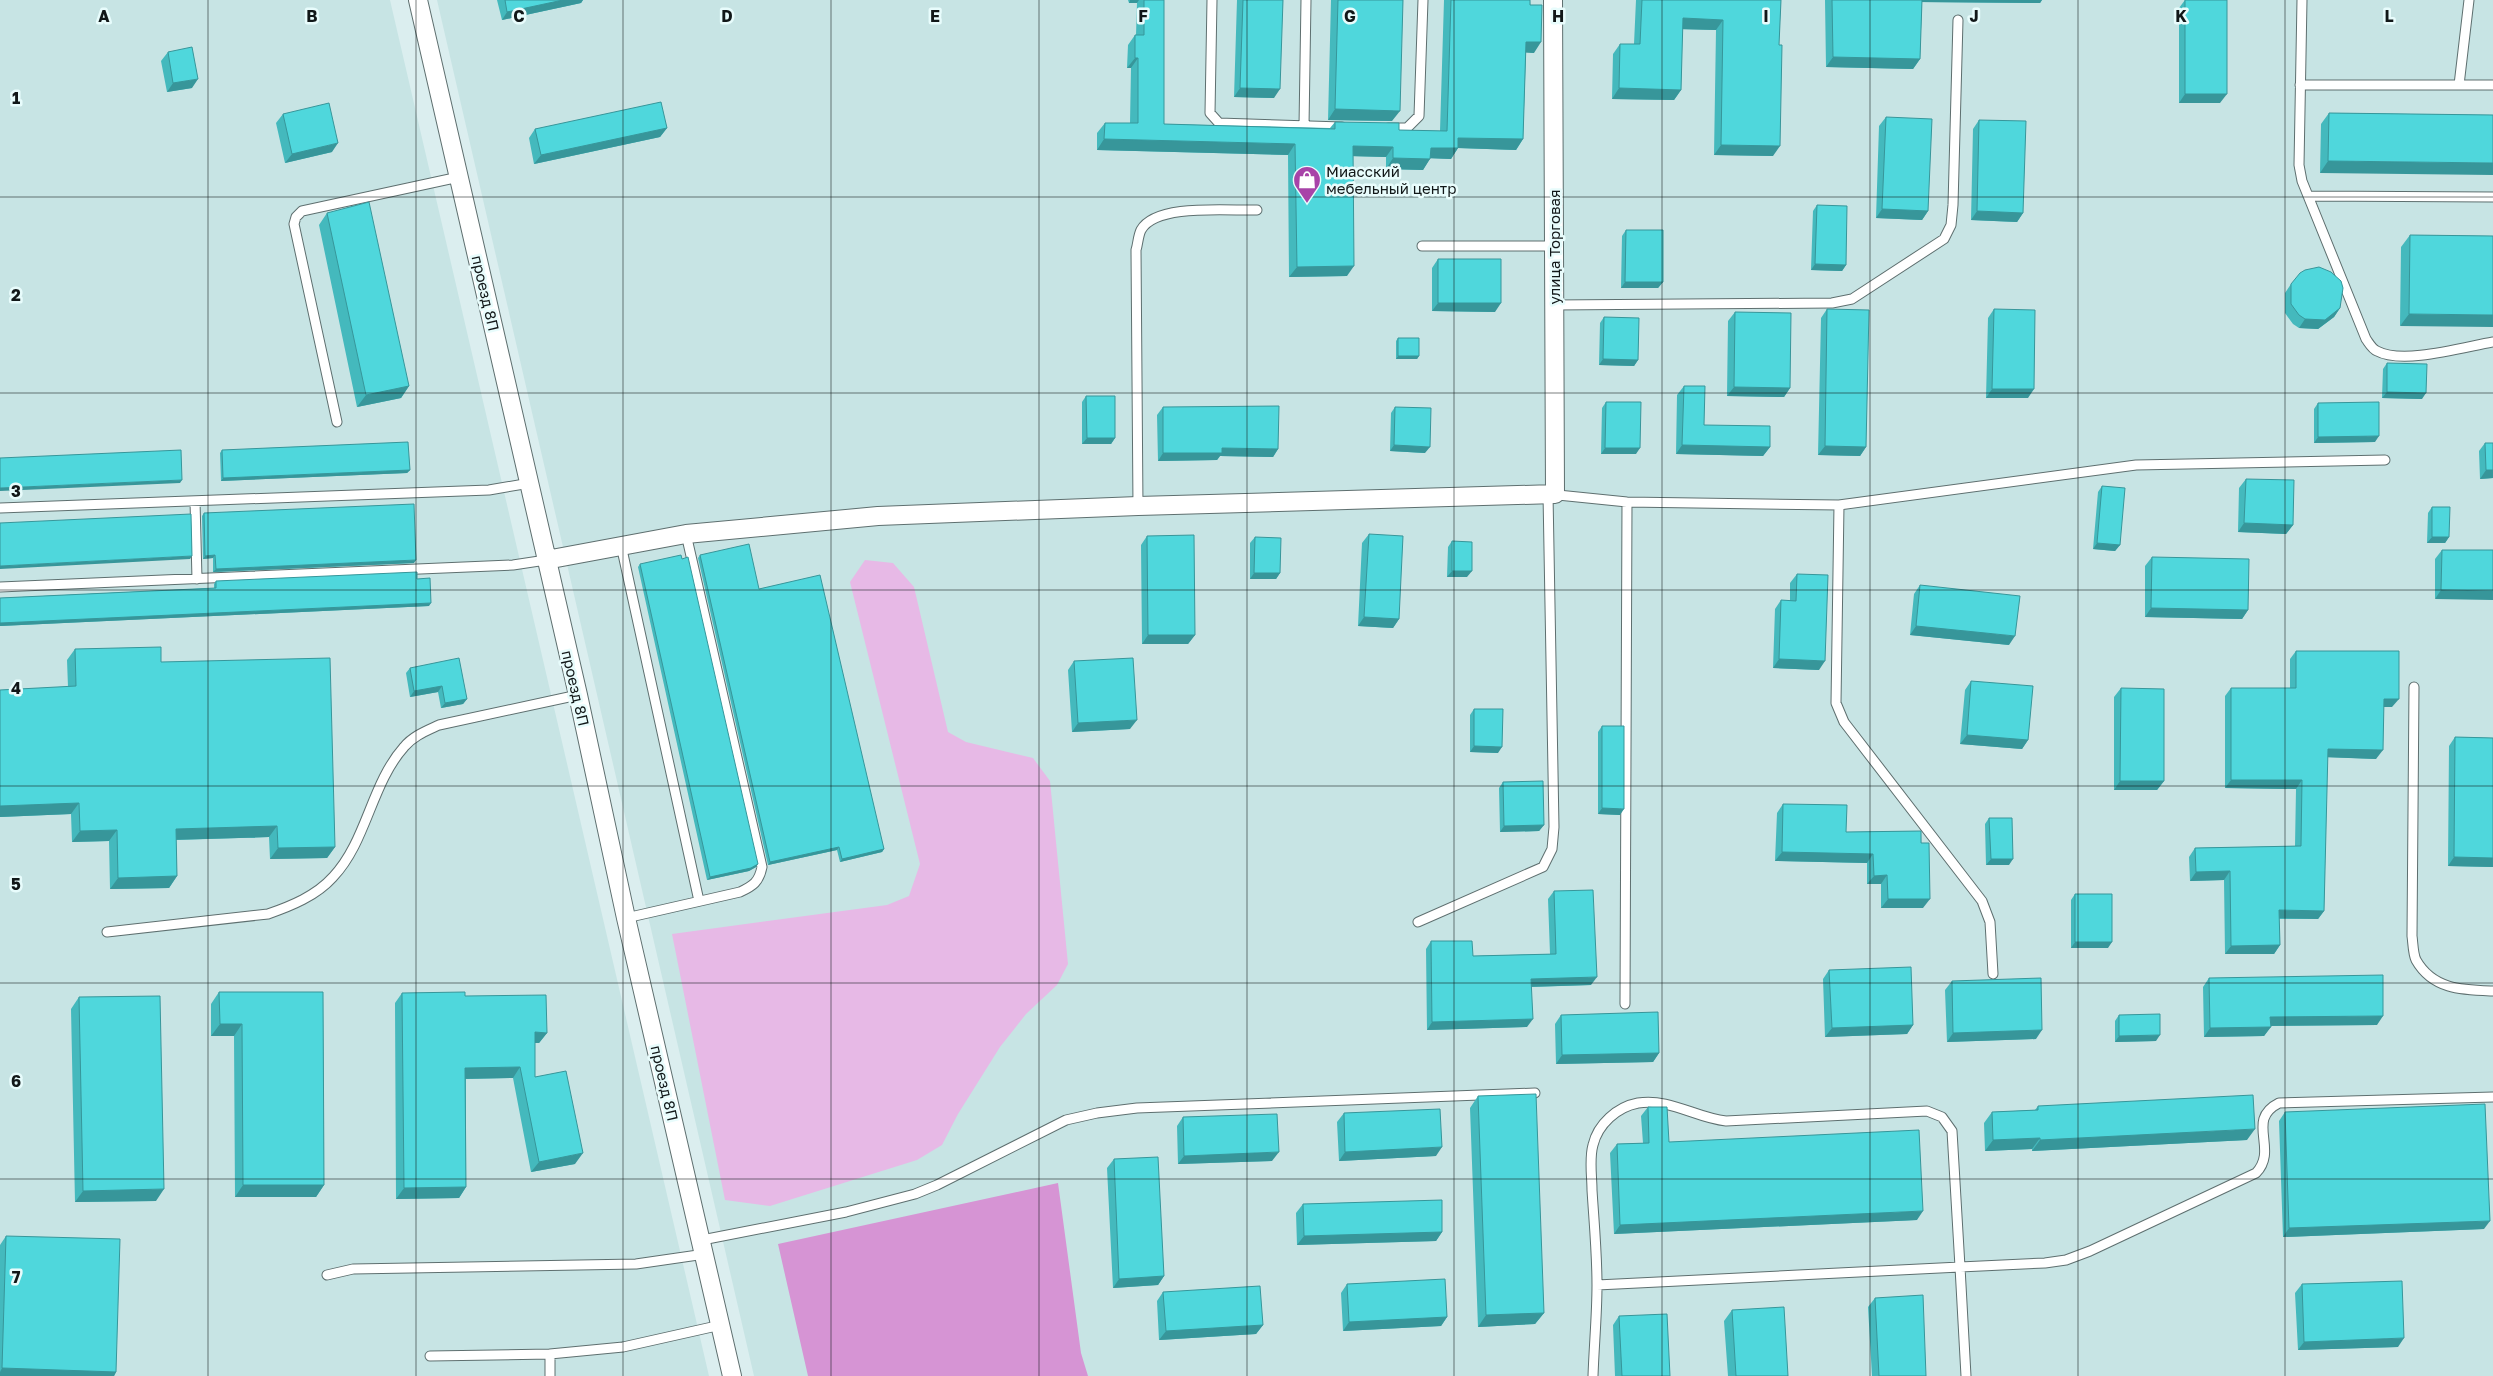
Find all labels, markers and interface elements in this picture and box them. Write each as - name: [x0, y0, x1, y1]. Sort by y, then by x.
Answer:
- text: A: [98, 6, 110, 26]
- text: B: [306, 6, 318, 26]
- text: C: [513, 6, 525, 26]
- text: D: [721, 6, 733, 26]
- text: E: [930, 6, 940, 26]
- text: F: [1138, 6, 1148, 26]
- text: G: [1344, 6, 1356, 26]
- text: H: [1552, 6, 1564, 26]
- text: I: [1763, 6, 1769, 26]
- text: J: [1969, 6, 1979, 26]
- text: K: [2175, 6, 2187, 26]
- text: L: [2384, 6, 2394, 26]
- text: 1: [12, 88, 20, 108]
- place label: Миасский мебельный центр: [1326, 162, 1456, 197]
- shop icon: Миасский мебельный центр: [1292, 165, 1322, 204]
- street label: улица Торговая: [1545, 189, 1563, 305]
- street label: проезд 8П: [469, 253, 503, 333]
- text: 2: [11, 285, 21, 305]
- text: 3: [11, 481, 21, 501]
- street label: проезд 8П: [559, 648, 593, 728]
- text: 4: [11, 678, 21, 698]
- text: 5: [11, 874, 21, 894]
- street label: проезд 8П: [648, 1043, 682, 1123]
- text: 6: [11, 1071, 21, 1091]
- text: 7: [12, 1267, 21, 1287]

